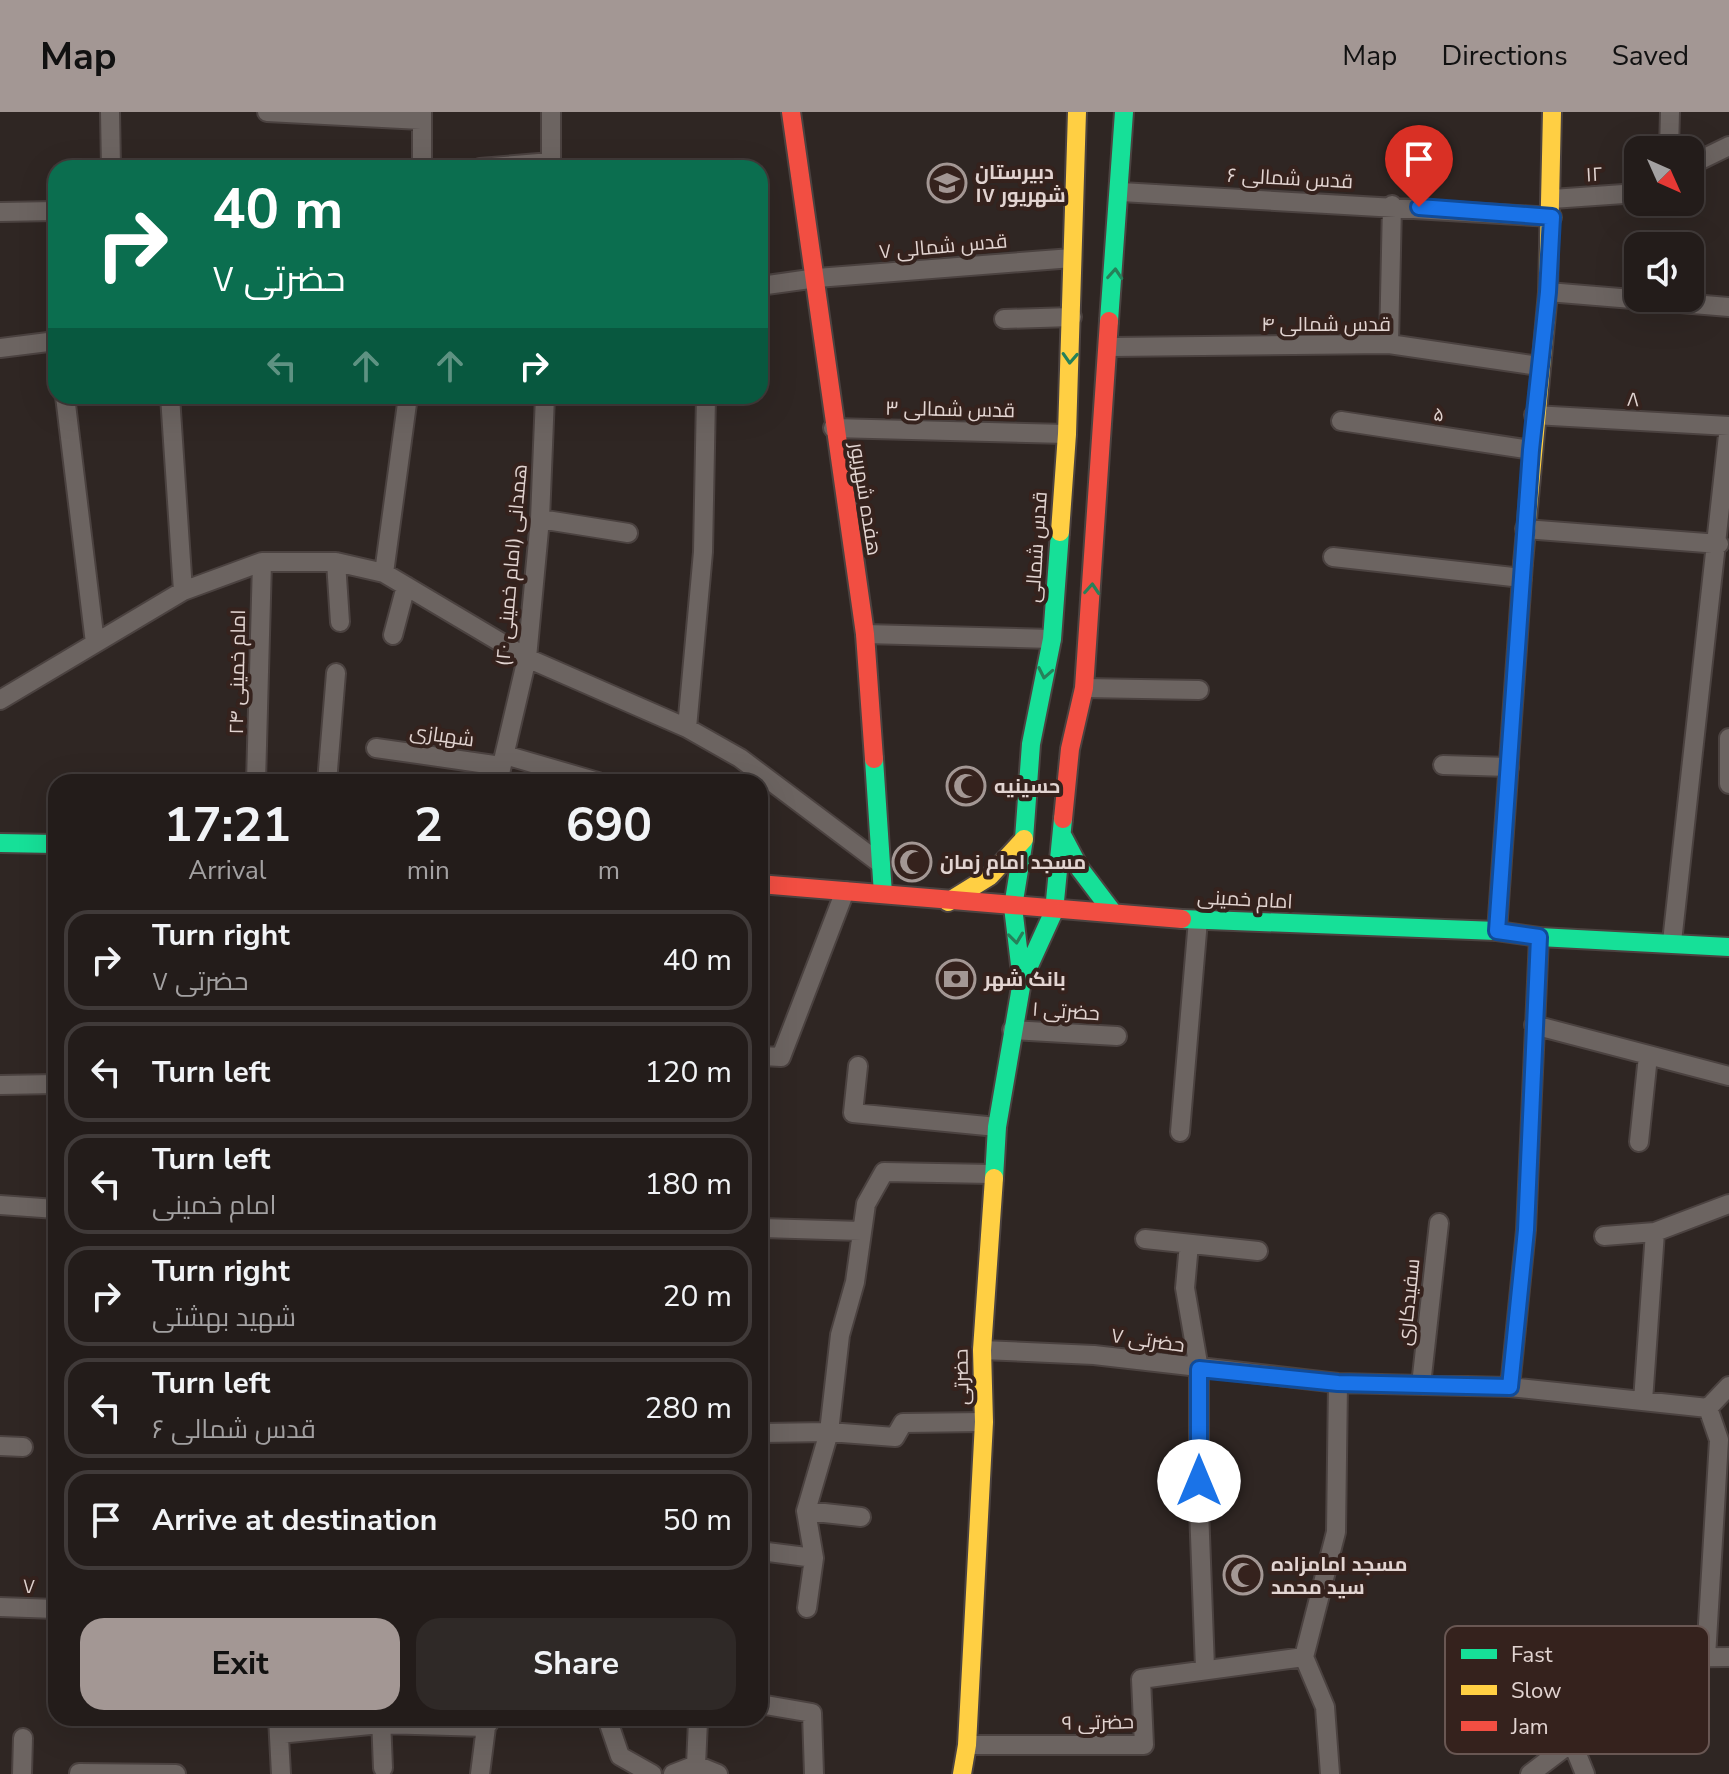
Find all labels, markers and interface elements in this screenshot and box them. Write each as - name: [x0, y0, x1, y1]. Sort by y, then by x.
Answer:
- text: Map: [40, 31, 117, 82]
- text: Map: [1342, 37, 1397, 75]
- text: Directions: [1441, 37, 1568, 75]
- text: Saved: [1612, 37, 1689, 75]
- pin: [1385, 125, 1453, 207]
- north arrow: [1624, 136, 1704, 216]
- map controls: [1624, 136, 1704, 312]
- icon: arrive: [1397, 137, 1441, 181]
- place label: دبیرستان ۱۷ شهریور: [975, 159, 1066, 209]
- street label: ۱۲: [1585, 161, 1603, 188]
- school or university icon: دبیرستان ۱۷ شهریور: [926, 162, 968, 204]
- street label: قدس شمالی ۶: [1226, 162, 1354, 195]
- text: 40 m: [212, 171, 343, 248]
- icon: right: [80, 192, 184, 296]
- street label: ۷ قدس شمالی: [878, 227, 1008, 266]
- button: sound: [1624, 232, 1704, 312]
- text: حضرتی ۷: [212, 255, 345, 304]
- one-way arrow: [1107, 267, 1124, 280]
- street label: قدس شمالی ۴: [1261, 311, 1391, 338]
- icon: left: [260, 344, 304, 388]
- icon: ahead: [344, 344, 388, 388]
- icon: ahead: [428, 344, 472, 388]
- icon: right: [512, 344, 556, 388]
- one-way arrow: [1062, 352, 1079, 365]
- street label: ۸: [1626, 386, 1640, 413]
- street label: ۳ قدس شمالی: [885, 395, 1015, 424]
- street label: ۵: [1431, 400, 1446, 429]
- street label: هفده شهریور: [843, 440, 888, 558]
- street label: همدانی (امام خمینی ۲۰): [489, 463, 534, 667]
- street label: قدس شمالی: [1019, 491, 1054, 604]
- one-way arrow: [1083, 582, 1100, 595]
- street label: امام خمینی ۲۴: [223, 609, 252, 735]
- one-way arrow: [1037, 665, 1054, 679]
- street label: شهبازی: [408, 718, 476, 753]
- mosque icon: حسینیه: [945, 765, 987, 807]
- place label: حسینیه: [994, 773, 1060, 800]
- text: 17:21: [164, 792, 291, 858]
- text: 2: [414, 792, 443, 858]
- text: 690: [566, 792, 652, 858]
- mosque icon: مسجد امام زمان: [891, 841, 933, 883]
- place label: مسجد امام زمان: [940, 849, 1086, 876]
- text: Arrival: [188, 853, 267, 888]
- text: min: [407, 853, 450, 888]
- text: m: [598, 853, 620, 888]
- street label: امام خمینی: [1196, 884, 1294, 915]
- text: Turn right: [152, 915, 290, 956]
- one-way arrow: [1008, 932, 1025, 945]
- icon: right: [84, 938, 128, 982]
- text: 40 m: [663, 940, 732, 981]
- bank icon: بانک شهر: [935, 958, 977, 1000]
- text: حضرتی ۷: [152, 964, 248, 999]
- place label: بانک شهر: [983, 966, 1066, 993]
- street label: حضرتی ۱: [1031, 996, 1101, 1027]
- icon: left: [84, 1050, 128, 1094]
- text: Turn left: [152, 1052, 270, 1093]
- text: 120 m: [645, 1052, 732, 1093]
- text: Turn left: [152, 1139, 270, 1180]
- icon: left: [84, 1162, 128, 1206]
- text: 180 m: [645, 1164, 732, 1205]
- text: امام خمینی: [152, 1188, 277, 1223]
- text: Turn right: [152, 1251, 290, 1292]
- street label: سفیدکاری: [1390, 1257, 1426, 1347]
- icon: right: [84, 1274, 128, 1318]
- text: 20 m: [663, 1276, 732, 1317]
- text: شهید بهشتی: [152, 1300, 296, 1335]
- street label: حضرتی ۷: [1109, 1322, 1187, 1359]
- street label: حضرتی: [948, 1349, 975, 1405]
- text: Turn left: [152, 1363, 270, 1404]
- icon: left: [84, 1386, 128, 1430]
- text: 280 m: [645, 1388, 732, 1429]
- text: قدس شمالی ۶: [152, 1412, 316, 1447]
- position arrow: [1157, 1439, 1241, 1523]
- icon: arrive: [84, 1498, 128, 1542]
- text: Arrive at destination: [152, 1500, 437, 1541]
- text: 50 m: [663, 1500, 732, 1541]
- place label: مسجد امامزاده سید محمد: [1271, 1551, 1407, 1601]
- mosque icon: مسجد امامزاده سید محمد: [1222, 1554, 1264, 1596]
- street label: ۷: [22, 1573, 36, 1600]
- button: Exit: [80, 1618, 400, 1710]
- button: Share: [416, 1618, 736, 1710]
- legend: [1445, 1626, 1709, 1754]
- text: Fast: [1511, 1640, 1553, 1670]
- text: Slow: [1511, 1676, 1562, 1706]
- street label: حضرتی ۹: [1062, 1708, 1134, 1737]
- text: Jam: [1510, 1712, 1549, 1742]

